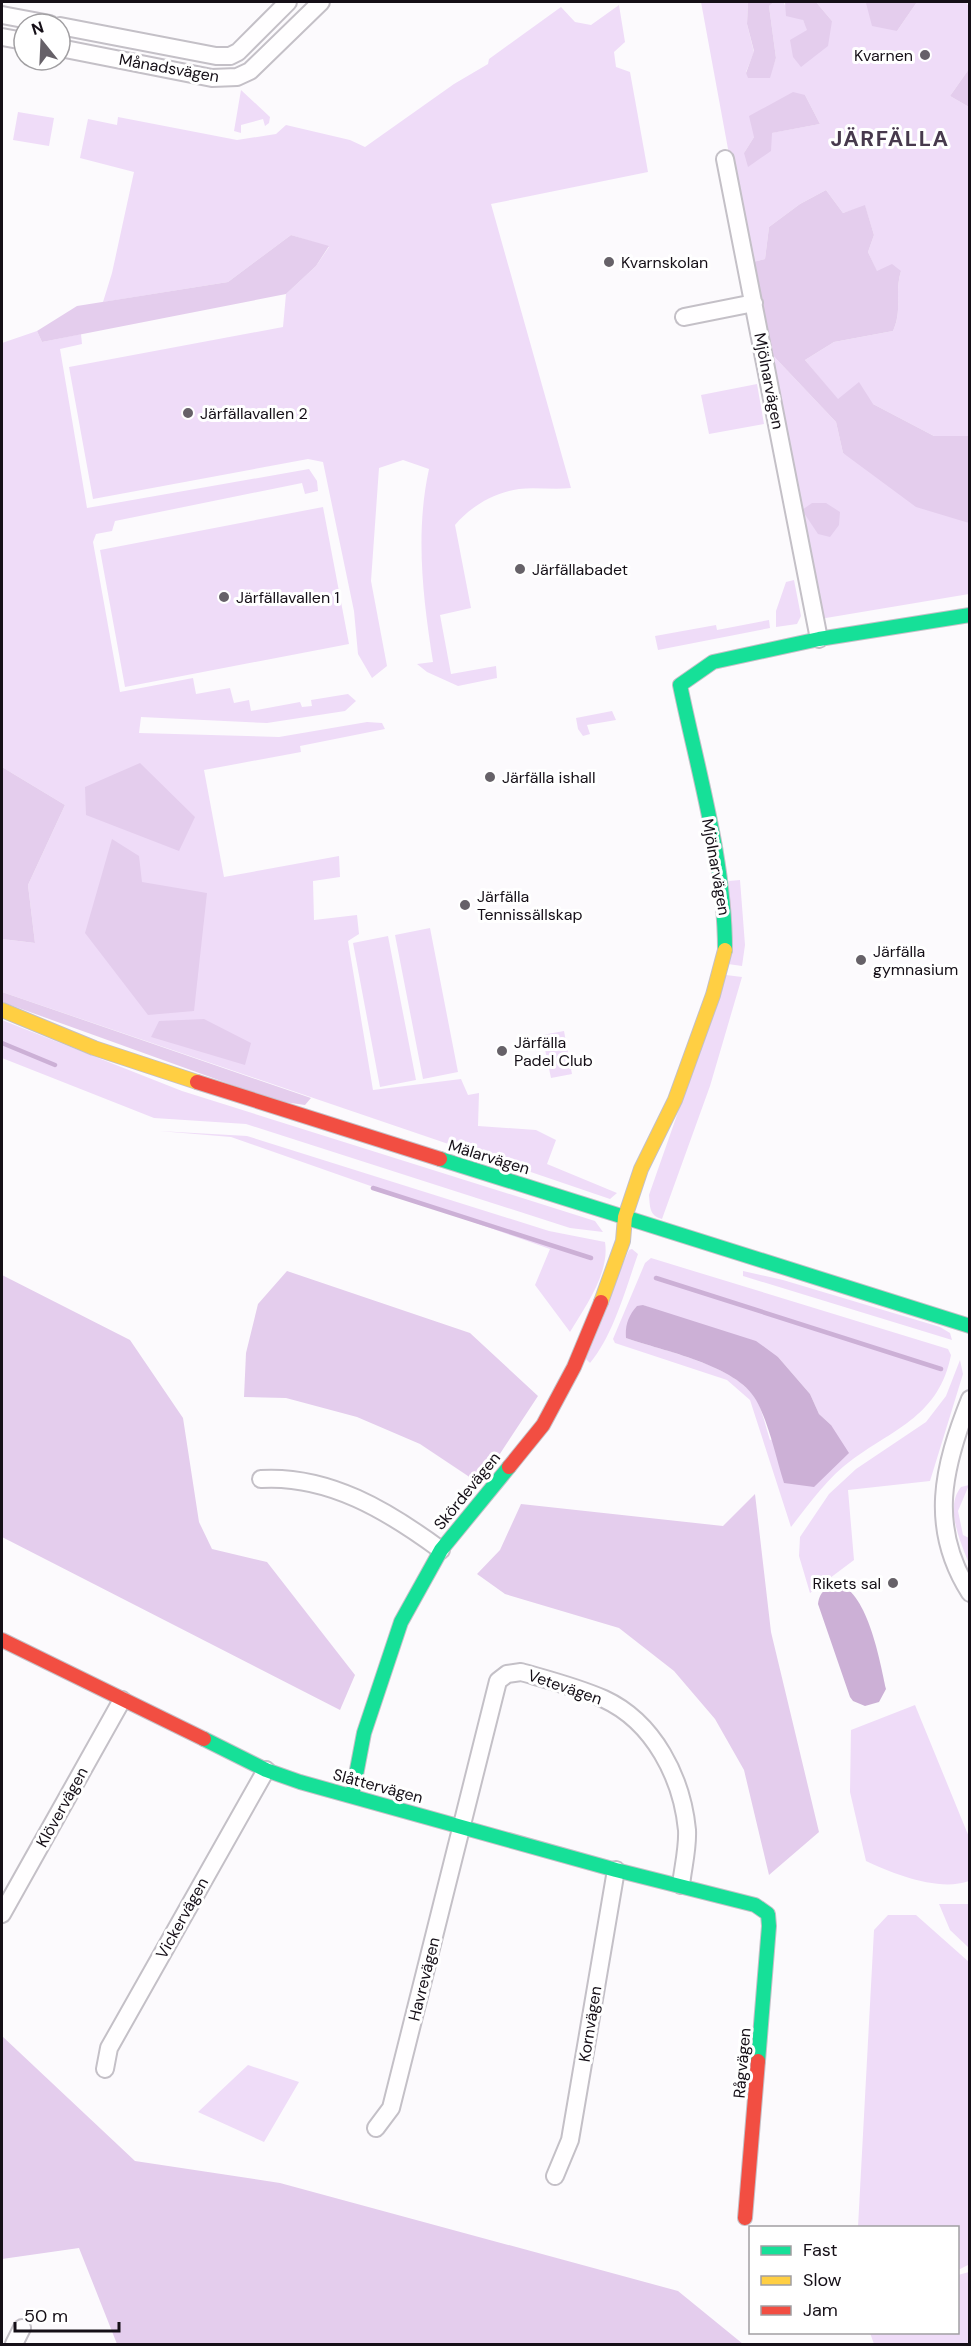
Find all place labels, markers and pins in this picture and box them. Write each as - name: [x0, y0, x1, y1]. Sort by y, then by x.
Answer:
- place label: Kvarnen: [854, 45, 913, 66]
- marker: Kvarnen: [918, 48, 932, 62]
- place label: Kvarnskolan: [621, 252, 708, 273]
- marker: Kvarnskolan: [602, 255, 616, 269]
- place label: Järfällavallen 2: [200, 403, 308, 424]
- marker: Järfällavallen 2: [181, 406, 195, 420]
- place label: Järfällabadet: [532, 559, 628, 580]
- marker: Järfällabadet: [513, 562, 527, 576]
- place label: Järfällavallen 1: [236, 587, 339, 608]
- marker: Järfällavallen 1: [217, 590, 231, 604]
- place label: Järfälla ishall: [502, 767, 595, 788]
- marker: Järfälla ishall: [483, 770, 497, 784]
- place label: Järfälla Tennissällskap: [477, 886, 583, 925]
- marker: Järfälla Tennissällskap: [458, 898, 472, 912]
- place label: Järfälla gymnasium: [873, 941, 958, 980]
- marker: Järfälla gymnasium: [854, 953, 868, 967]
- place label: Järfälla Padel Club: [514, 1032, 593, 1071]
- marker: Järfälla Padel Club: [495, 1044, 509, 1058]
- place label: Rikets sal: [812, 1573, 881, 1594]
- marker: Rikets sal: [886, 1576, 900, 1590]

